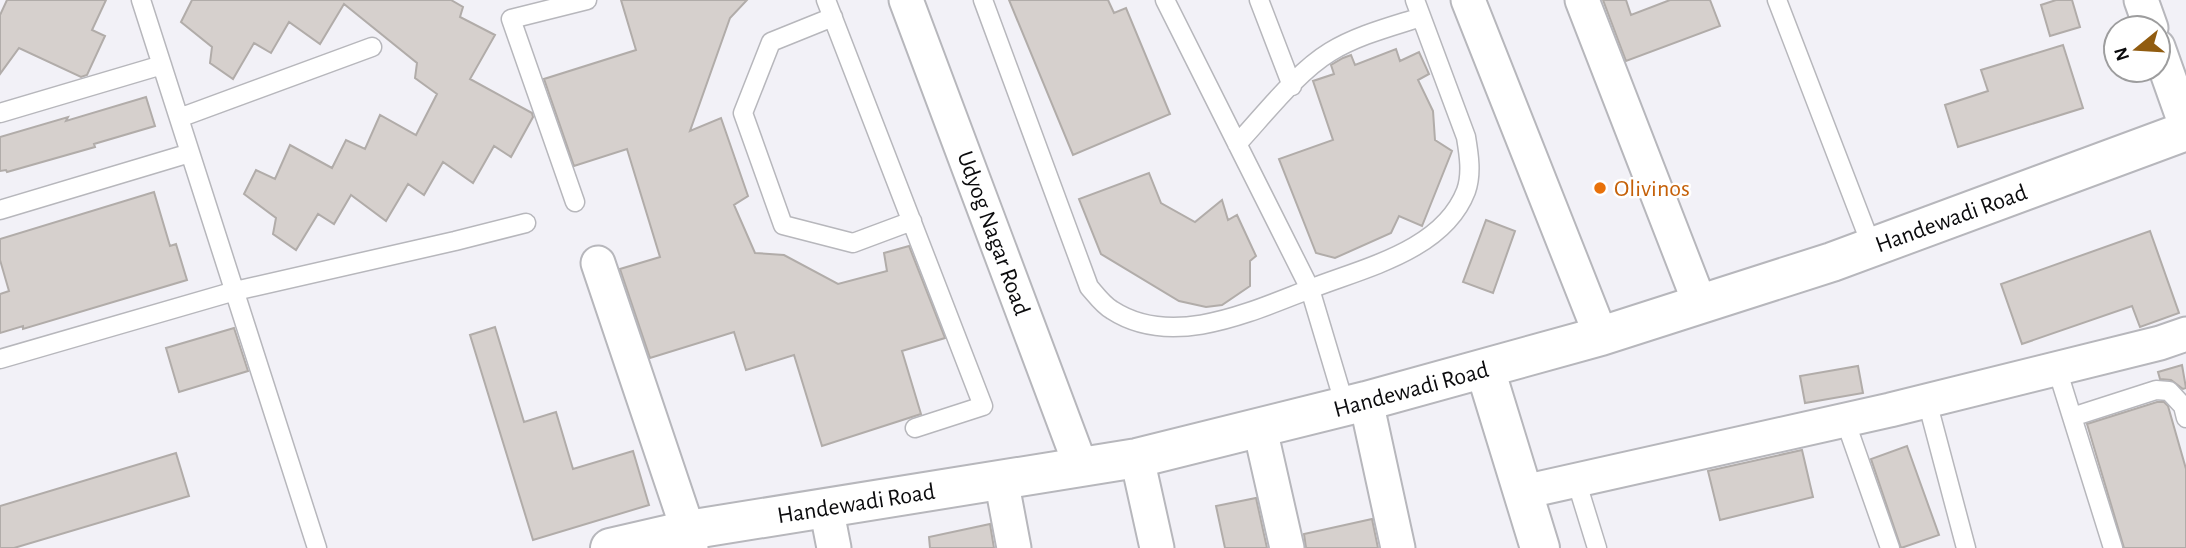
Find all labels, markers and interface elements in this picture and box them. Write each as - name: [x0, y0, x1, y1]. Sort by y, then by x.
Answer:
- north arrow: [2102, 14, 2172, 84]
- text: N: [2111, 45, 2133, 63]
- street label: Udyog Nagar Road: [952, 148, 1034, 319]
- place label: Olivinos: [1614, 177, 1690, 201]
- marker: Olivinos: [1592, 180, 1608, 196]
- street label: Handewadi Road: [1872, 180, 2030, 257]
- street label: Handewadi Road: [1331, 358, 1491, 422]
- street label: Handewadi Road: [776, 480, 937, 528]

